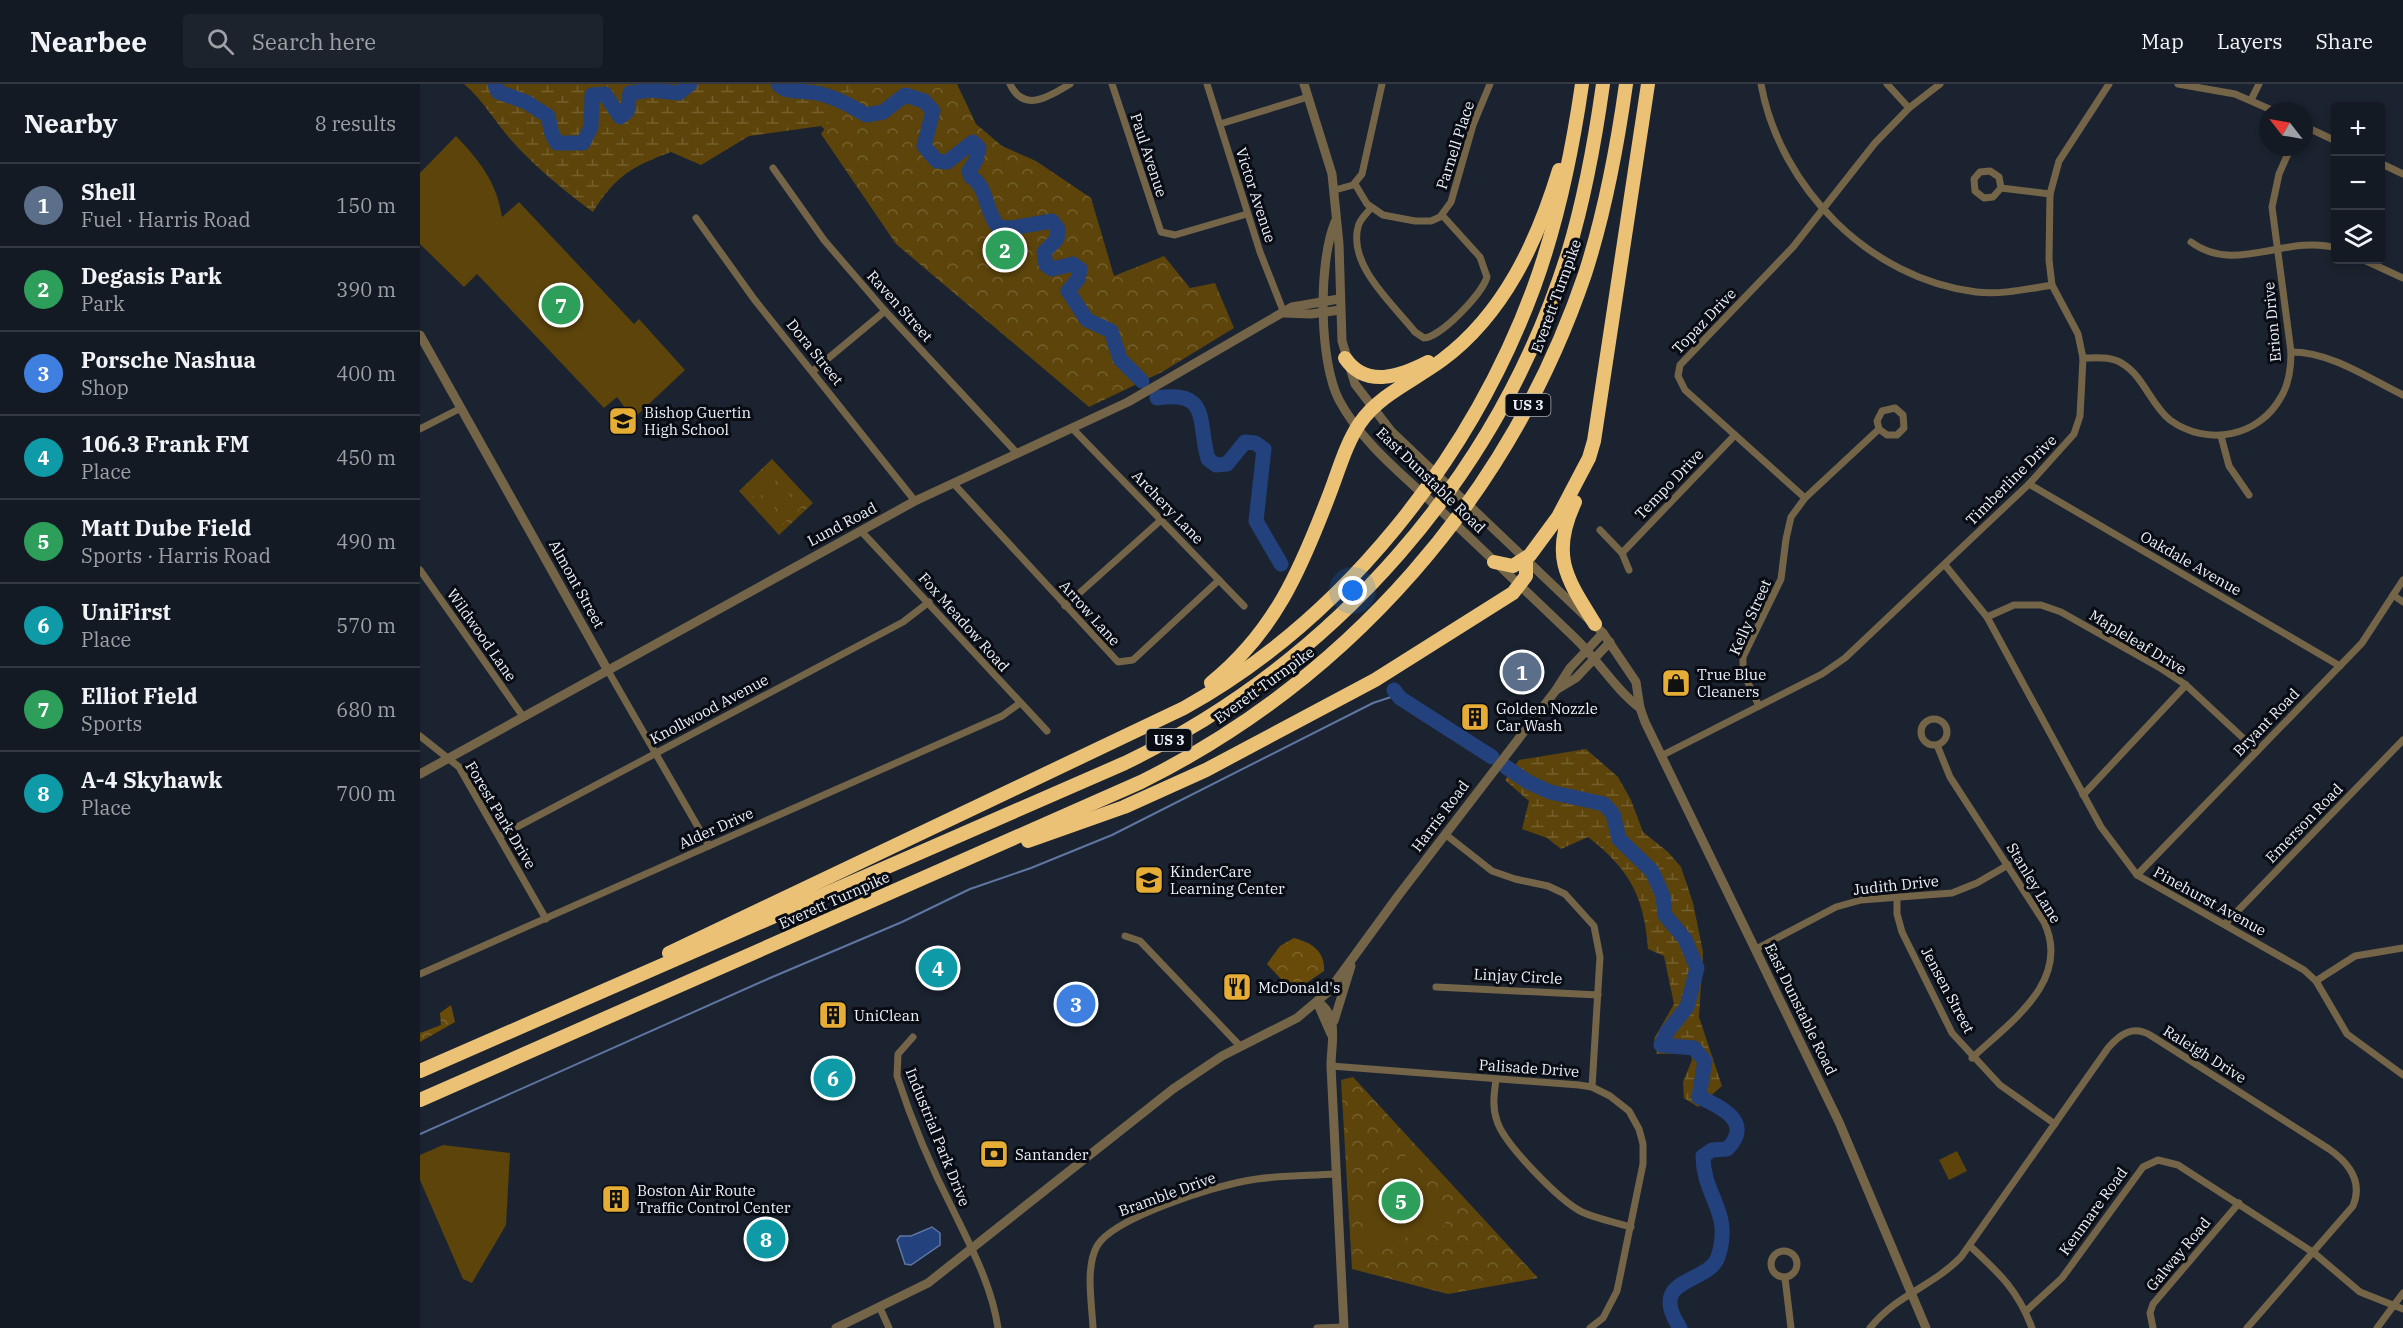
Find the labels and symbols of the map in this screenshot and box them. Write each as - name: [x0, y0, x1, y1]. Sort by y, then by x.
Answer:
- street label: Parnell Place: [1432, 98, 1478, 192]
- north arrow: [2259, 102, 2313, 156]
- street label: Paul Avenue: [1126, 111, 1172, 199]
- street label: Victor Avenue: [1232, 145, 1280, 245]
- pin: 2: [986, 228, 1024, 272]
- street label: Everett Turnpike: [1527, 237, 1585, 355]
- street label: Raven Street: [863, 267, 937, 345]
- street label: Erion Drive: [2259, 281, 2285, 363]
- pin: 7: [542, 282, 580, 328]
- street label: Topaz Drive: [1668, 284, 1740, 358]
- street label: Dora Street: [783, 315, 847, 389]
- road number: US 3: [1506, 394, 1550, 416]
- place label: Bishop Guertin High School: [644, 403, 752, 439]
- school or university icon: Bishop Guertin High School: [607, 405, 639, 437]
- street label: East Dunstable Road: [1372, 423, 1490, 537]
- street label: Timberline Drive: [1962, 431, 2060, 529]
- street label: Tempo Drive: [1631, 445, 1707, 523]
- street label: Archery Lane: [1128, 466, 1208, 548]
- street label: Lund Road: [804, 498, 880, 550]
- street label: Oakdale Avenue: [2137, 526, 2245, 600]
- street label: Almont Street: [545, 537, 609, 631]
- street label: Fox Meadow Road: [915, 569, 1013, 675]
- street label: Arrow Lane: [1056, 576, 1124, 650]
- your location: [1338, 576, 1367, 605]
- street label: Kelly Street: [1725, 576, 1775, 658]
- street label: Wildwood Lane: [443, 585, 521, 685]
- street label: Mapleleaf Drive: [2086, 605, 2190, 679]
- street label: Everett Turnpike: [1210, 642, 1318, 728]
- pin: 1: [1502, 650, 1542, 694]
- place label: True Blue Cleaners: [1697, 665, 1766, 701]
- shop icon: True Blue Cleaners: [1660, 667, 1692, 699]
- street label: Knollwood Avenue: [646, 670, 772, 748]
- street label: Bryant Road: [2229, 684, 2303, 760]
- place label: Golden Nozzle Car Wash: [1496, 699, 1598, 735]
- building icon: Golden Nozzle Car Wash: [1459, 701, 1491, 733]
- road number: US 3: [1146, 729, 1191, 751]
- street label: Forest Park Drive: [461, 758, 541, 872]
- street label: Harris Road: [1407, 777, 1473, 855]
- street label: Emerson Road: [2261, 779, 2347, 867]
- street label: Alder Drive: [676, 803, 756, 853]
- street label: Stanley Lane: [2003, 839, 2065, 927]
- place label: KinderCare Learning Center: [1170, 862, 1285, 898]
- street label: Pinehurst Avenue: [2150, 862, 2270, 940]
- school or university icon: KinderCare Learning Center: [1133, 864, 1165, 896]
- street label: Everett Turnpike: [776, 867, 892, 933]
- street label: Judith Drive: [1852, 871, 1940, 899]
- street label: East Dunstable Road: [1761, 940, 1841, 1078]
- street label: Jensen Street: [1917, 944, 1979, 1036]
- pin: 4: [918, 946, 958, 990]
- street label: Linjay Circle: [1473, 964, 1563, 988]
- restaurant icon: McDonald's: [1221, 971, 1253, 1003]
- place label: McDonald's: [1258, 978, 1340, 997]
- pin: 3: [1056, 982, 1096, 1026]
- building icon: UniClean: [817, 999, 849, 1031]
- place label: UniClean: [854, 1006, 920, 1025]
- street label: Raleigh Drive: [2160, 1021, 2250, 1087]
- street label: Palisade Drive: [1478, 1055, 1580, 1081]
- pin: 6: [814, 1056, 852, 1100]
- street label: Industrial Park Drive: [902, 1065, 974, 1209]
- bank icon: Santander: [978, 1138, 1010, 1170]
- place label: Santander: [1015, 1145, 1089, 1164]
- street label: Kenmare Road: [2055, 1163, 2131, 1259]
- street label: Bramble Drive: [1116, 1168, 1218, 1220]
- pin: 5: [1382, 1178, 1420, 1224]
- place label: Boston Air Route Traffic Control Center: [637, 1181, 791, 1217]
- building icon: Boston Air Route Traffic Control Center: [600, 1183, 632, 1215]
- street label: Galway Road: [2142, 1213, 2214, 1295]
- pin: 8: [746, 1216, 786, 1262]

